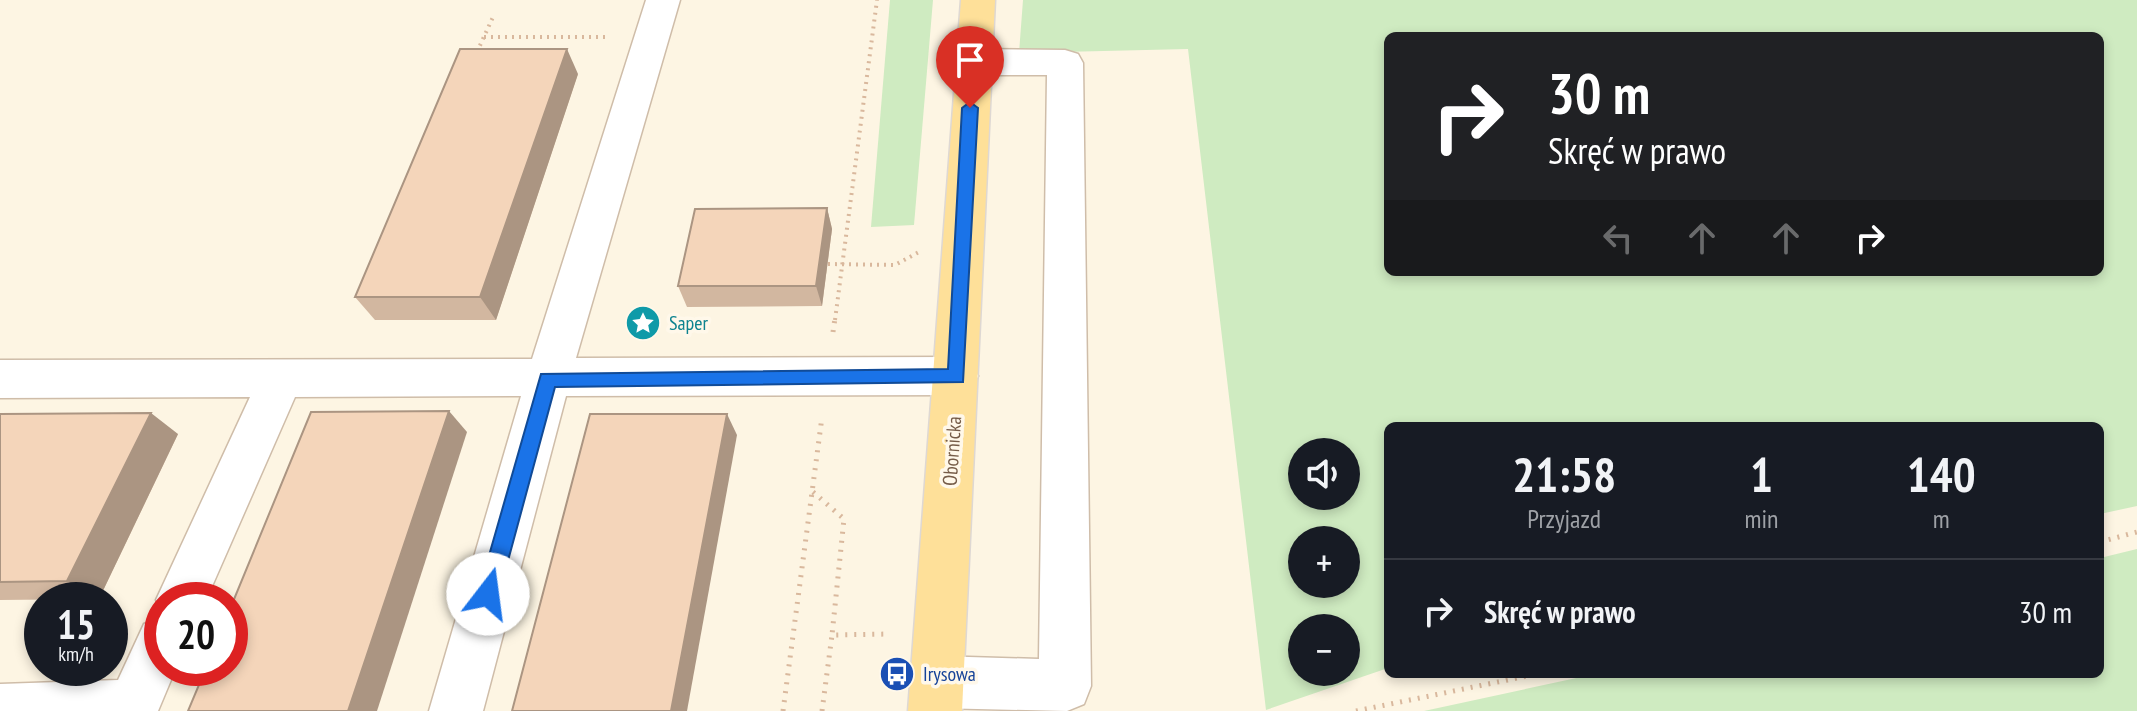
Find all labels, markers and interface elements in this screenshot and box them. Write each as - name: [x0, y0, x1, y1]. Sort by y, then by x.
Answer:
- pin: [936, 26, 1004, 108]
- icon: arrive: [948, 38, 992, 82]
- text: 30 m: [1548, 57, 1650, 129]
- icon: right: [1416, 64, 1520, 168]
- text: Skręć w prawo: [1548, 127, 1726, 174]
- icon: left: [1596, 216, 1640, 260]
- icon: ahead: [1680, 216, 1724, 260]
- icon: ahead: [1764, 216, 1808, 260]
- icon: right: [1848, 216, 1892, 260]
- place icon: Saper: [624, 304, 662, 342]
- place label: Saper: [669, 310, 709, 336]
- street label: Obornicka: [937, 415, 967, 487]
- map controls: [1288, 438, 1360, 686]
- button: sound: [1288, 438, 1360, 510]
- text: 21:58: [1512, 443, 1616, 505]
- text: 1: [1750, 443, 1773, 505]
- text: 140: [1907, 443, 1976, 505]
- text: Przyjazd: [1527, 502, 1601, 535]
- text: min: [1744, 502, 1778, 535]
- text: m: [1933, 502, 1950, 535]
- button: +: [1288, 526, 1360, 598]
- position arrow: [446, 552, 530, 636]
- speed limit sign: 20: [144, 582, 248, 686]
- icon: right: [1416, 589, 1460, 633]
- text: Skręć w prawo: [1484, 592, 1636, 631]
- text: 30 m: [2019, 592, 2072, 631]
- text: 15: [57, 598, 95, 650]
- button: −: [1288, 614, 1360, 686]
- text: km/h: [58, 641, 94, 667]
- bus stop icon: Irysowa: [878, 655, 916, 693]
- place label: Irysowa: [923, 661, 976, 687]

